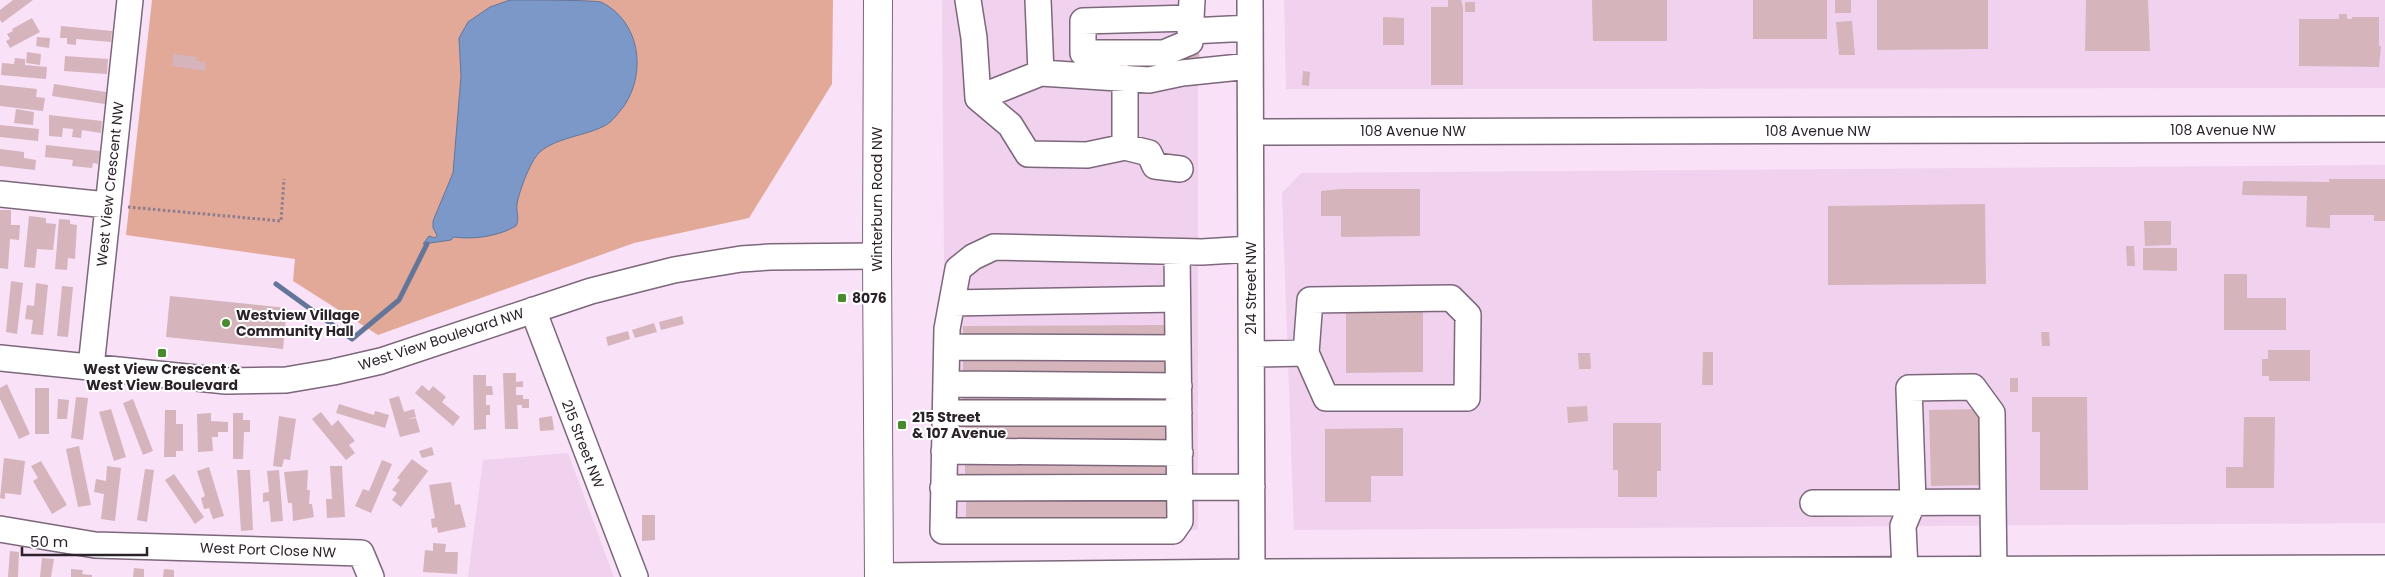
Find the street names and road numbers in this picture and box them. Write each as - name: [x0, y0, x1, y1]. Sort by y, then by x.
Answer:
- street label: West View Crescent NW: [91, 100, 129, 267]
- street label: 108 Avenue NW: [2170, 120, 2276, 140]
- street label: 108 Avenue NW: [1360, 121, 1466, 141]
- street label: 108 Avenue NW: [1765, 121, 1871, 141]
- street label: Winterburn Road NW: [867, 126, 887, 272]
- street label: 214 Street NW: [1241, 241, 1261, 335]
- street label: West View Boulevard NW: [356, 303, 527, 375]
- street label: 215 Street NW: [557, 397, 609, 491]
- street label: West Port Close NW: [200, 538, 337, 562]

